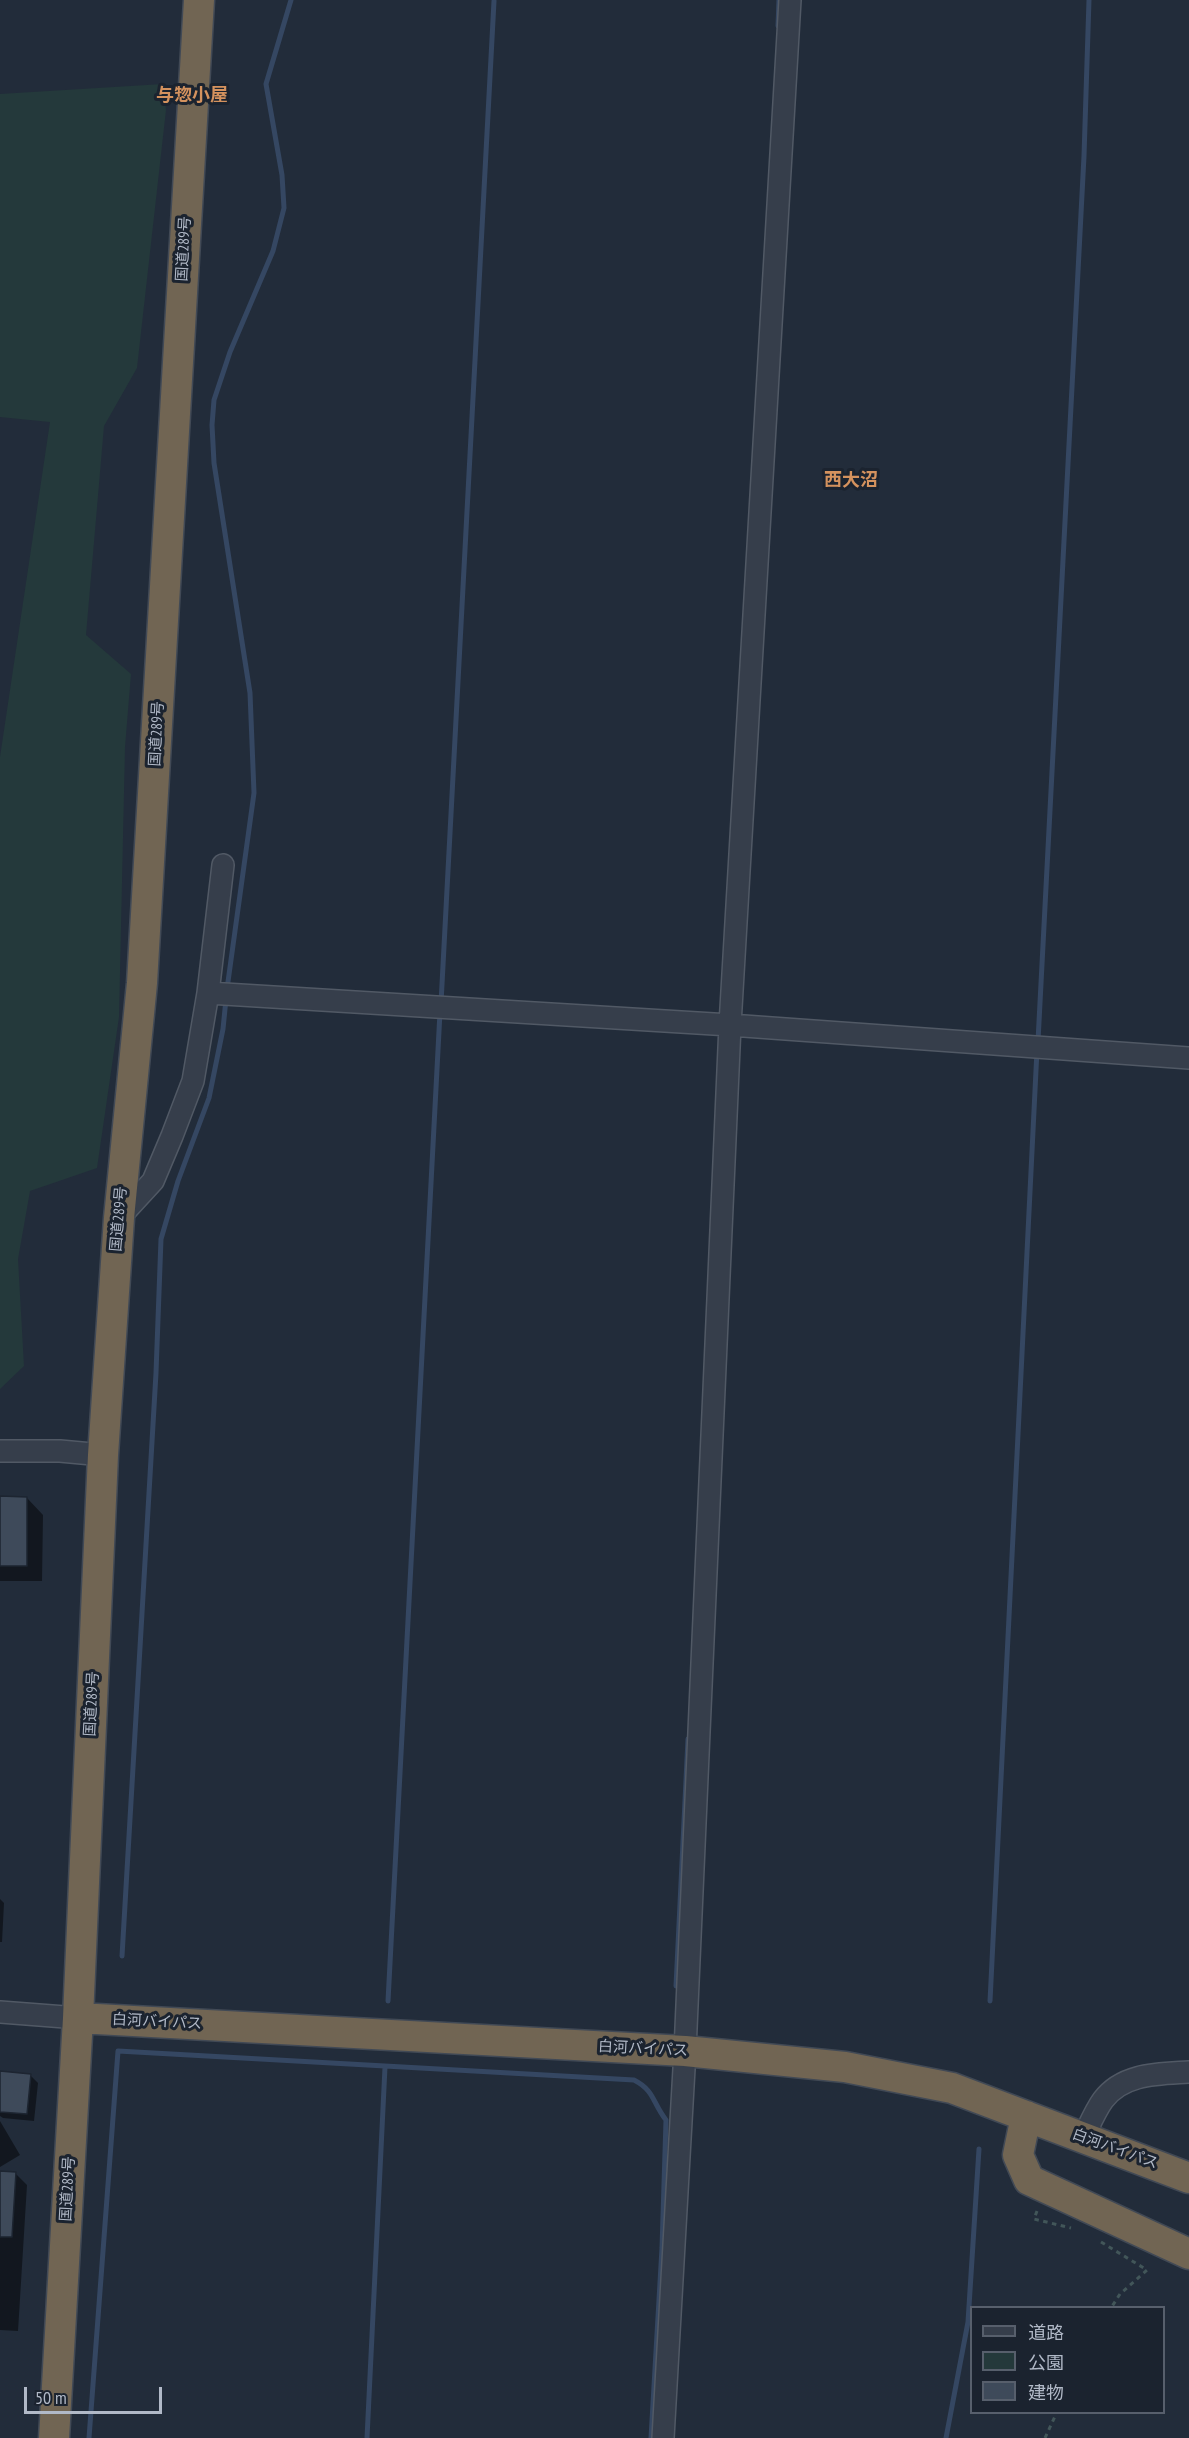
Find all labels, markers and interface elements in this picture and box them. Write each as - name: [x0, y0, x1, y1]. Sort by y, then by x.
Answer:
- district label: 与惣小屋: [156, 85, 228, 107]
- street label: 国道289号: [173, 216, 195, 282]
- district label: 西大沼: [824, 470, 878, 492]
- street label: 国道289号: [146, 701, 168, 767]
- street label: 国道289号: [107, 1186, 131, 1252]
- street label: 国道289号: [81, 1671, 103, 1737]
- street label: 白河バイパス: [112, 2011, 202, 2033]
- street label: 白河バイパス: [598, 2038, 688, 2060]
- street label: 白河バイパス: [1070, 2125, 1160, 2173]
- street label: 国道289号: [57, 2156, 79, 2222]
- legend: [970, 2306, 1165, 2414]
- text: 道路: [1028, 2321, 1064, 2344]
- text: 公園: [1028, 2351, 1064, 2374]
- scale bar: [27, 2375, 165, 2413]
- text: 建物: [1028, 2381, 1064, 2404]
- text: 50 m: [35, 2386, 67, 2409]

